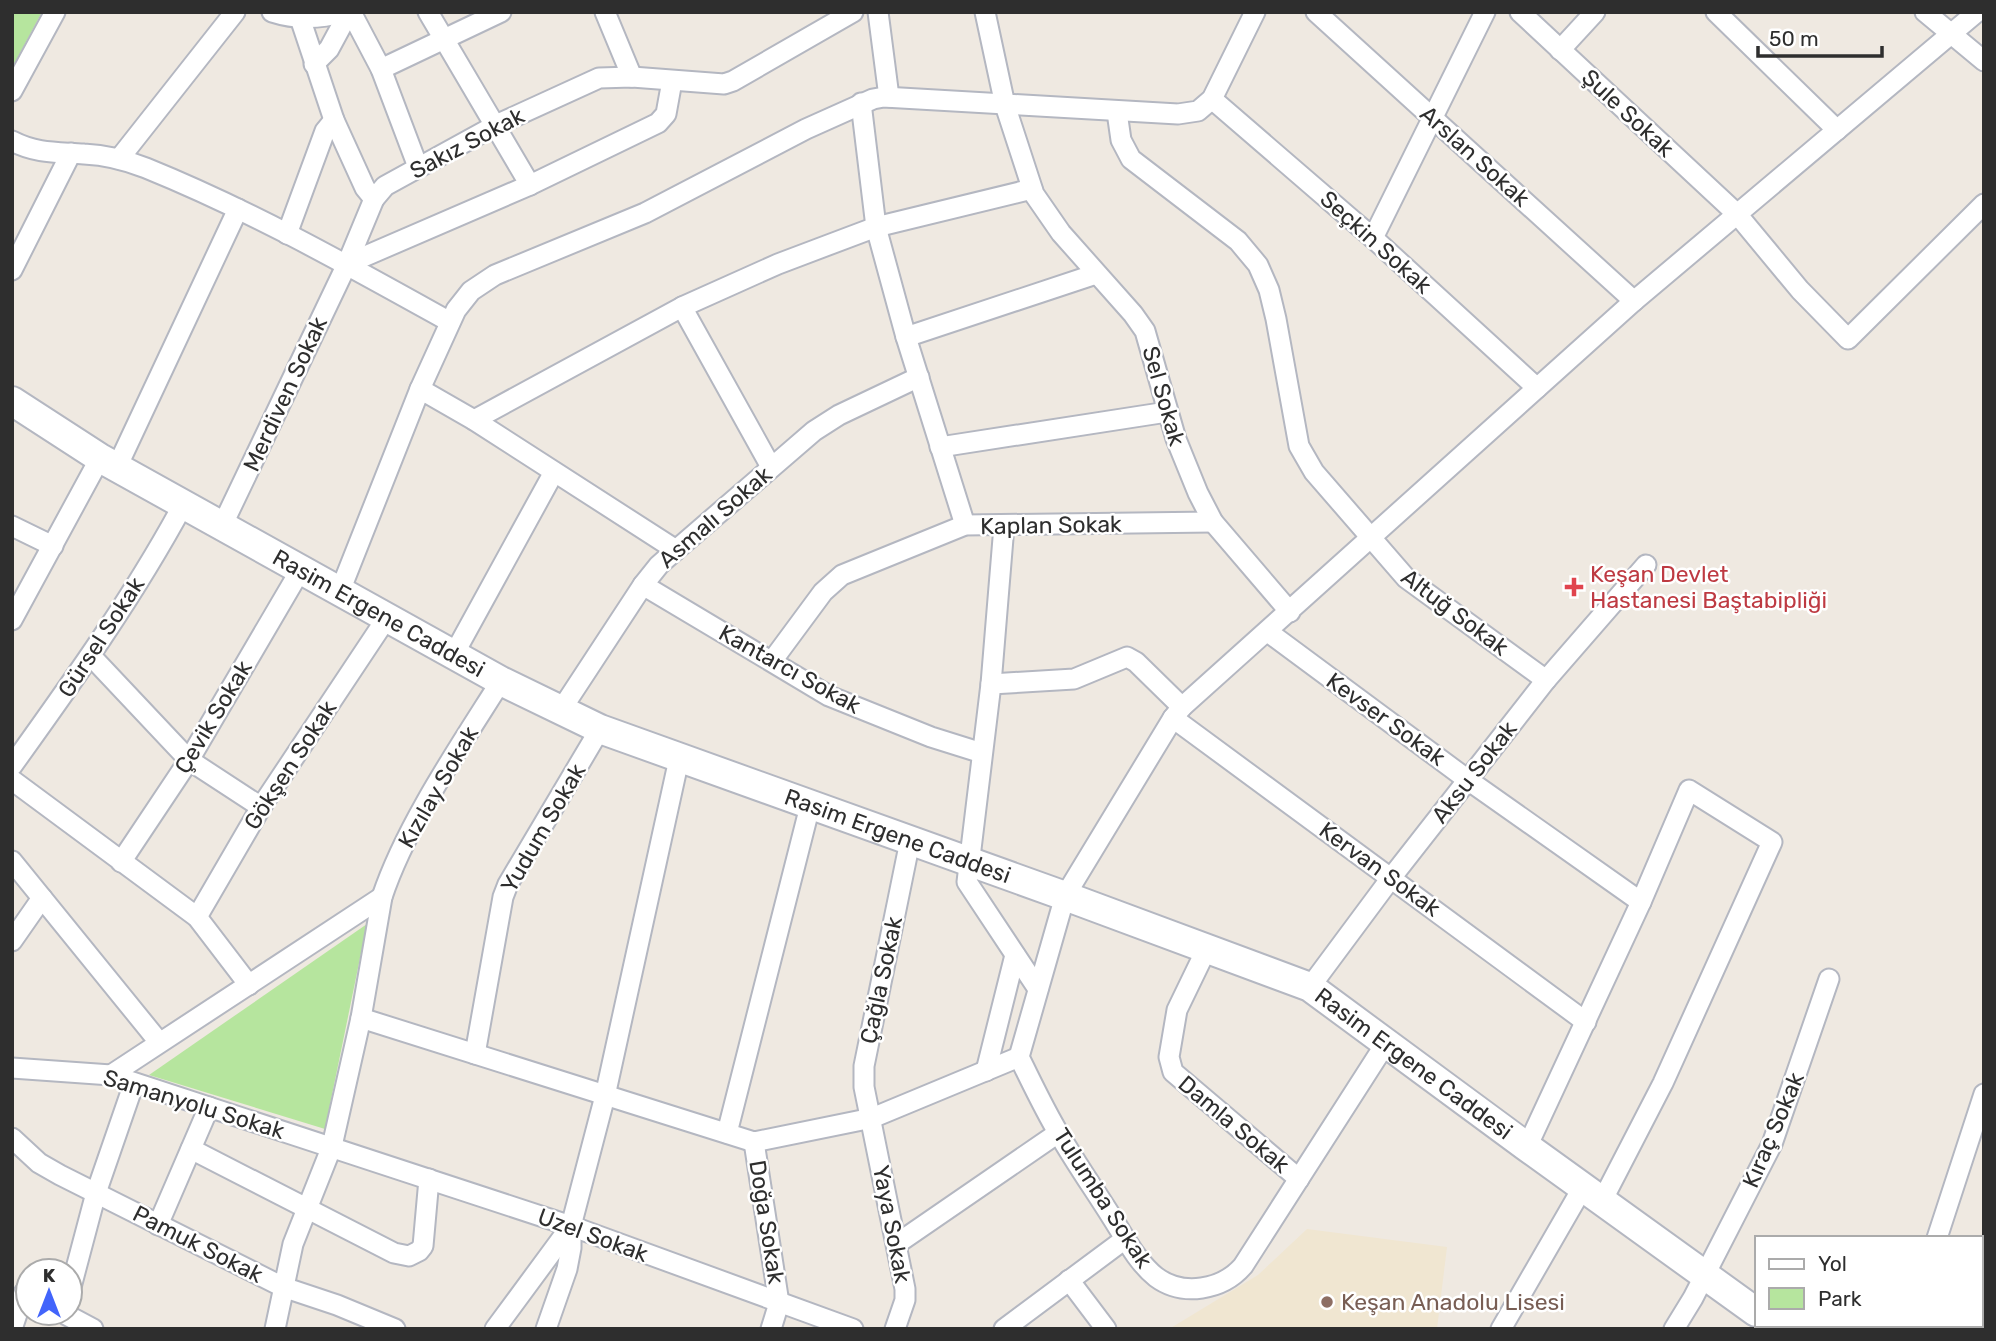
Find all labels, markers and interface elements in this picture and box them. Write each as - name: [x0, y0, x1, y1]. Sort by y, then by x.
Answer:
- scale bar: [1758, 14, 1882, 58]
- text: 50 m: [1769, 26, 1819, 51]
- street label: Şule Sokak: [1576, 63, 1680, 163]
- street label: Arslan Sokak: [1415, 100, 1536, 212]
- street label: Sakız Sokak: [405, 101, 529, 185]
- street label: Seçkin Sokak: [1314, 185, 1438, 300]
- street label: Merdiven Sokak: [237, 312, 333, 476]
- street label: Sel Sokak: [1136, 343, 1192, 449]
- street label: Asmalı Sokak: [653, 460, 777, 574]
- street label: Kaplan Sokak: [980, 510, 1122, 540]
- street label: Rasim Ergene Caddesi: [268, 543, 490, 683]
- place label: Keşan Devlet Hastanesi Baştabipliği: [1590, 560, 1827, 614]
- street label: Altuğ Sokak: [1396, 563, 1514, 661]
- street label: Gürsel Sokak: [52, 571, 150, 702]
- marker: Keşan Devlet Hastanesi Baştabipliği: [1564, 577, 1584, 597]
- street label: Kantarcı Sokak: [714, 618, 866, 720]
- street label: Çevik Sokak: [168, 655, 258, 779]
- street label: Kevser Sokak: [1321, 666, 1451, 772]
- street label: Gökşen Sokak: [238, 695, 342, 835]
- street label: Aksu Sokak: [1425, 715, 1523, 829]
- street label: Kızılay Sokak: [392, 721, 484, 853]
- street label: Yudum Sokak: [495, 758, 591, 898]
- street label: Rasim Ergene Caddesi: [781, 782, 1015, 889]
- street label: Kervan Sokak: [1314, 816, 1446, 922]
- street label: Çağla Sokak: [854, 914, 908, 1046]
- street label: Rasim Ergene Caddesi: [1309, 981, 1518, 1145]
- street label: Samanyolu Sokak: [100, 1063, 288, 1145]
- street label: Kıraç Sokak: [1736, 1068, 1810, 1192]
- street label: Damla Sokak: [1173, 1069, 1295, 1179]
- street label: Tulumba Sokak: [1047, 1123, 1159, 1273]
- street label: Doğa Sokak: [743, 1158, 791, 1286]
- street label: Yaya Sokak: [867, 1163, 917, 1285]
- street label: Pamuk Sokak: [128, 1199, 268, 1289]
- street label: Uzel Sokak: [534, 1202, 652, 1268]
- legend: [1755, 1236, 1982, 1327]
- text: Yol: [1818, 1251, 1847, 1276]
- north arrow: [14, 1257, 84, 1327]
- text: K: [43, 1264, 56, 1287]
- text: Park: [1818, 1286, 1862, 1311]
- place label: Keşan Anadolu Lisesi: [1341, 1288, 1565, 1316]
- marker: Keşan Anadolu Lisesi: [1319, 1294, 1335, 1310]

